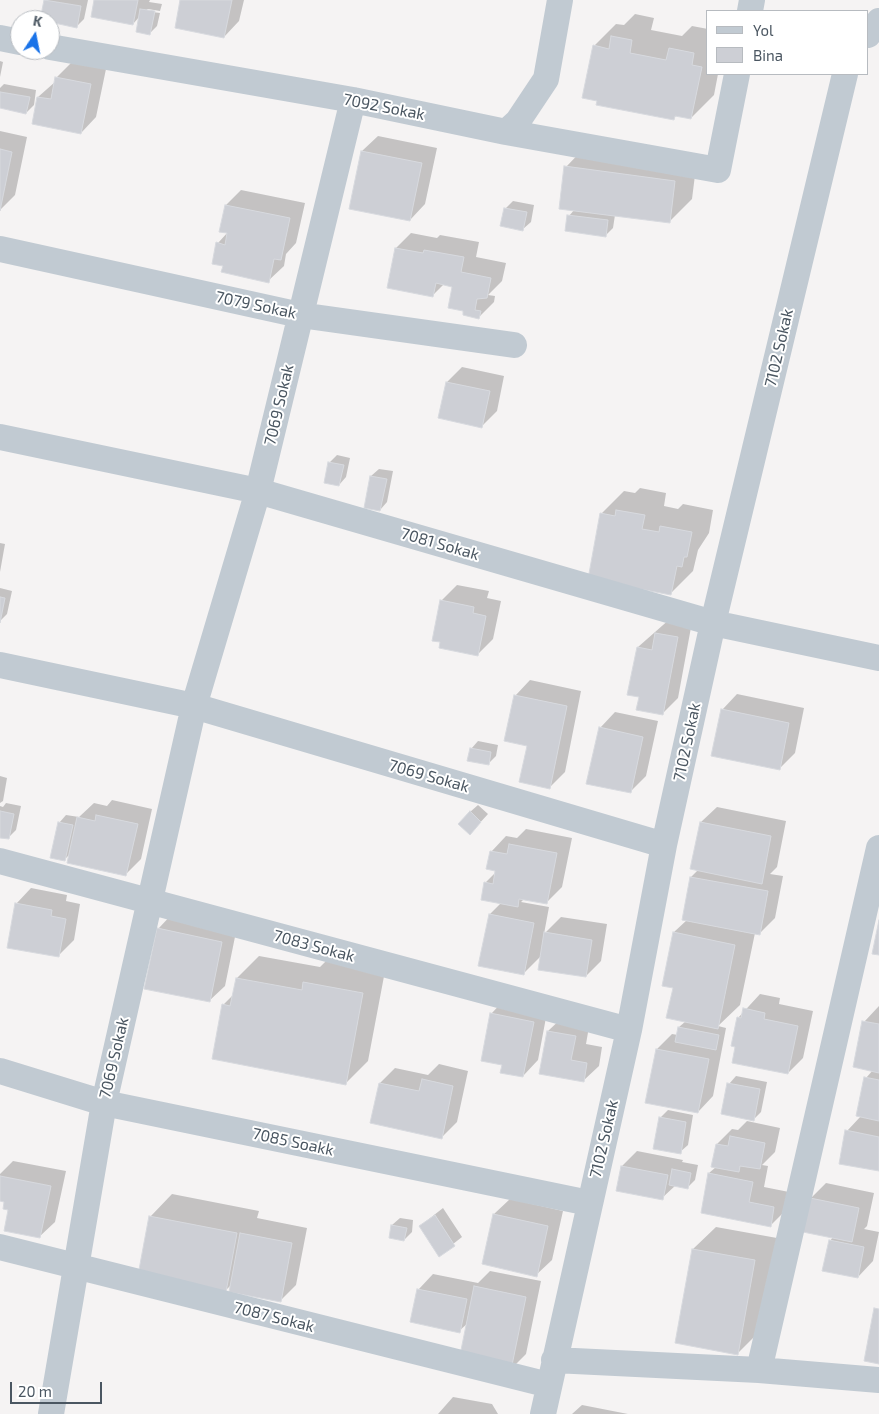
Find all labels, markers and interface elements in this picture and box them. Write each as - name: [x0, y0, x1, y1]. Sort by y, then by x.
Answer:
- north arrow: [10, 10, 60, 60]
- legend: [706, 10, 869, 75]
- text: K: [32, 12, 44, 30]
- text: Yol: [753, 21, 774, 39]
- text: Bina: [753, 46, 783, 64]
- street label: 7092 Sokak: [342, 90, 426, 124]
- street label: 7079 Sokak: [214, 287, 298, 323]
- street label: 7102 Sokak: [761, 307, 797, 389]
- street label: 7069 Sokak: [260, 362, 298, 448]
- street label: 7081 Sokak: [399, 524, 481, 564]
- street label: 7102 Sokak: [669, 701, 705, 783]
- street label: 7069 Sokak: [387, 755, 471, 797]
- street label: 7083 Sokak: [271, 926, 357, 966]
- street label: 7069 Sokak: [95, 1015, 133, 1101]
- street label: 7102 Sokak: [586, 1098, 622, 1180]
- street label: 7085 Soakk: [250, 1124, 336, 1160]
- street label: 7087 Sokak: [232, 1298, 316, 1336]
- scale bar: [12, 1372, 105, 1404]
- text: 20 m: [18, 1382, 52, 1400]

